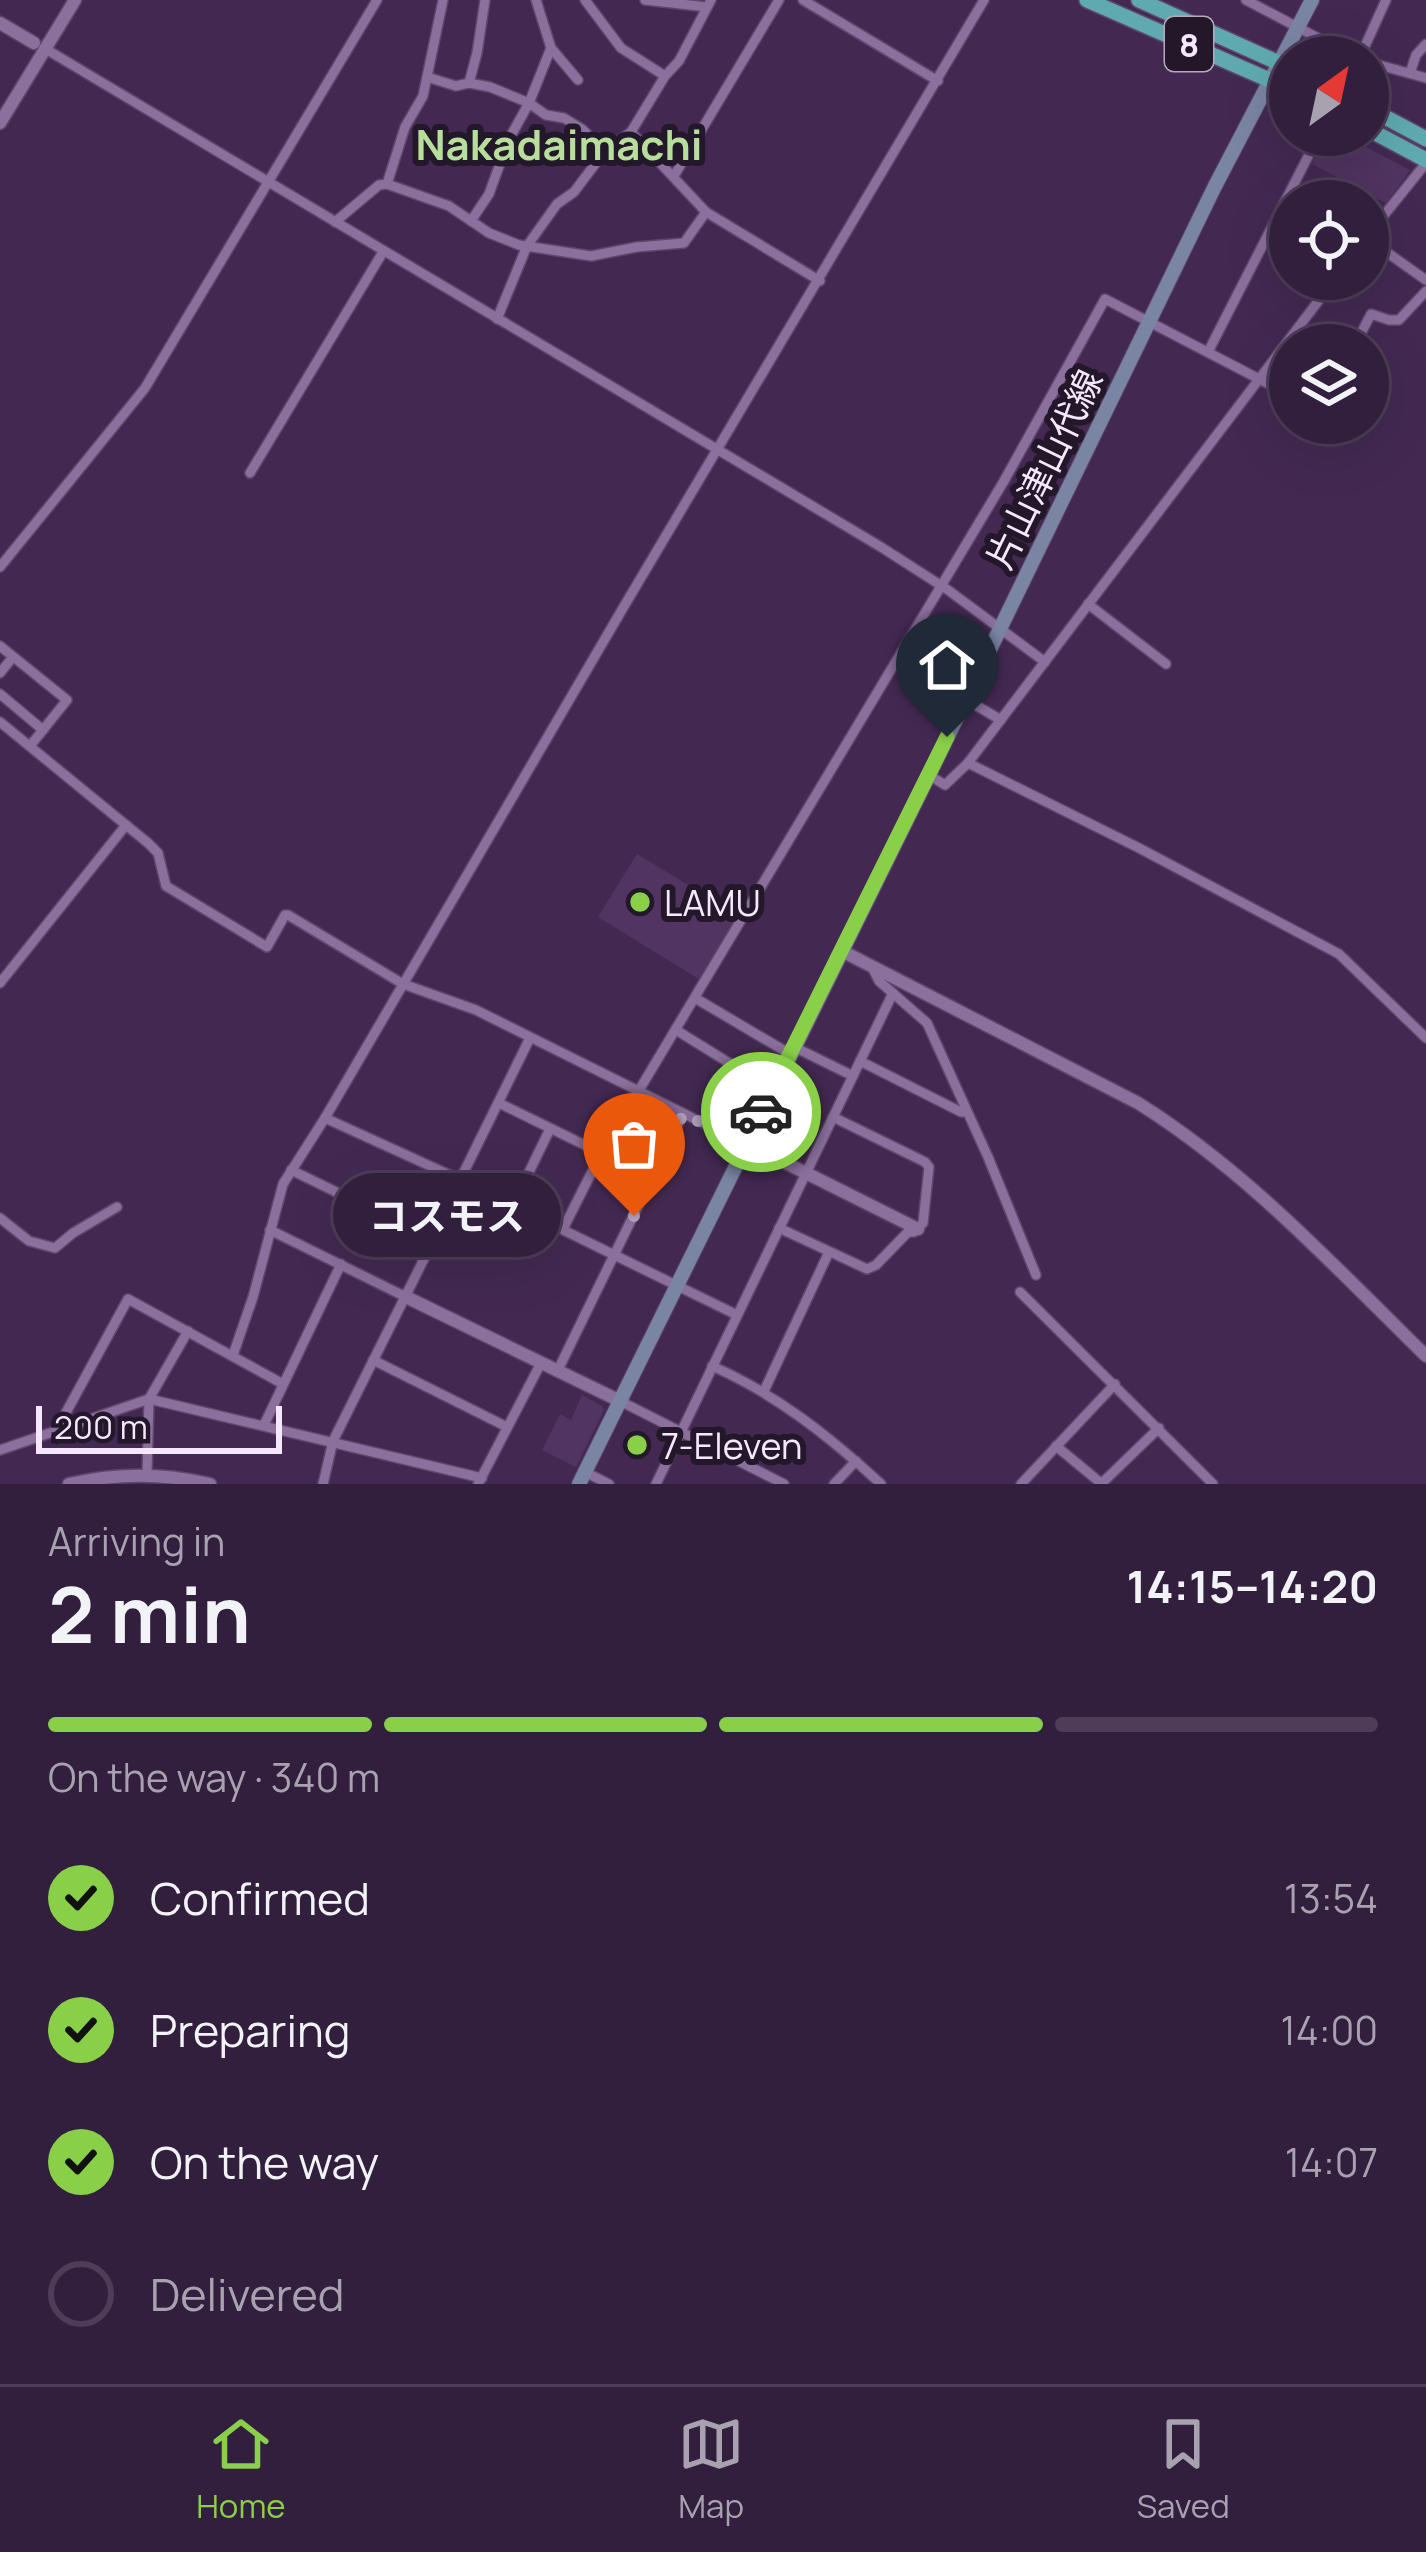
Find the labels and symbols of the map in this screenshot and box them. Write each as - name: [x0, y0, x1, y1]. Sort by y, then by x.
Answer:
- road number: 8: [1165, 17, 1213, 71]
- north arrow: [1269, 36, 1389, 156]
- district label: Nakadaimachi: [415, 115, 703, 173]
- street label: 片山津山代線: [975, 361, 1113, 577]
- pin: [896, 614, 998, 737]
- place label: LAMU: [664, 878, 761, 927]
- marker: LAMU: [627, 889, 653, 915]
- courier: [701, 1052, 821, 1172]
- pin: [583, 1093, 685, 1216]
- callout: コスモス: [334, 1174, 562, 1258]
- scale bar: [36, 1400, 282, 1453]
- place label: 7-Eleven: [661, 1421, 802, 1470]
- marker: 7-Eleven: [624, 1432, 650, 1458]

